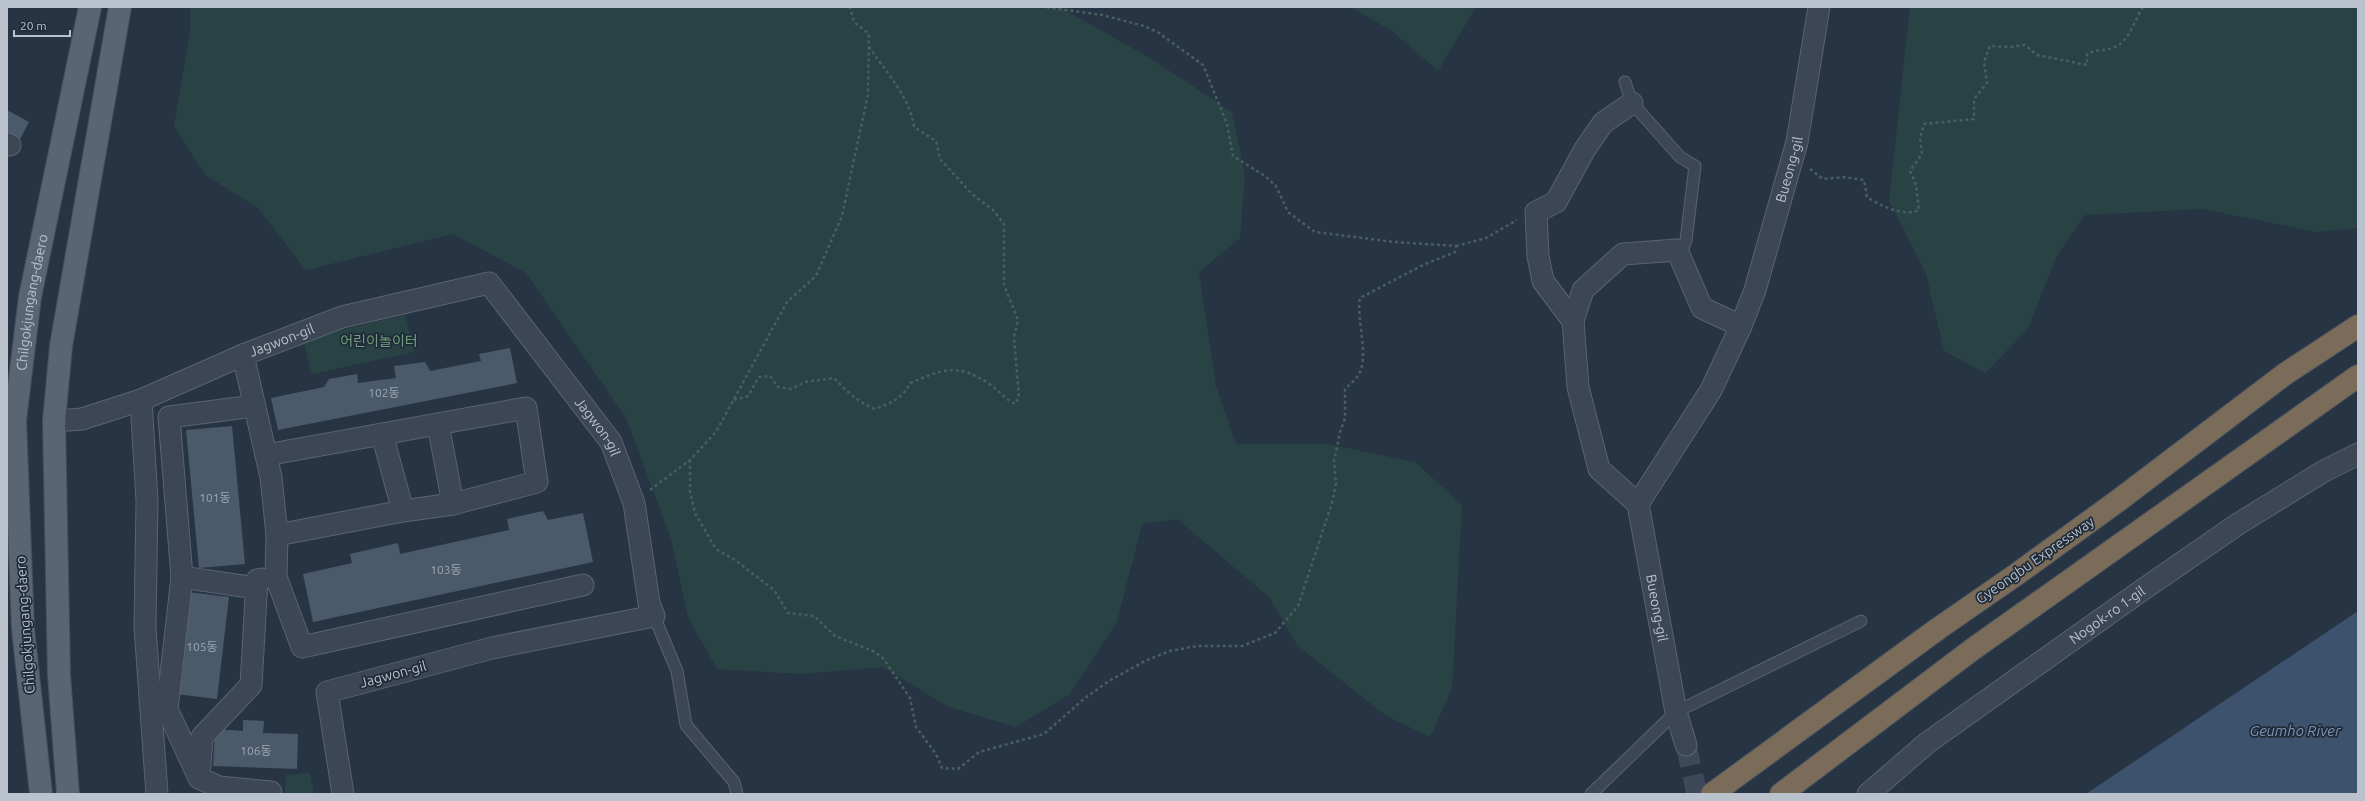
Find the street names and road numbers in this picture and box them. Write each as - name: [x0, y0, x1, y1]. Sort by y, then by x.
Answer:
- street label: Bueong-gil: [1772, 135, 1806, 204]
- street label: Chilgokjungang-daero: [13, 233, 51, 372]
- street label: Jagwon-gil: [247, 320, 317, 360]
- street label: Jagwon-gil: [572, 394, 624, 459]
- street label: Gyeongbu Expressway: [1973, 513, 2097, 607]
- street label: Chilgokjungang-daero: [12, 555, 38, 695]
- street label: Bueong-gil: [1643, 573, 1671, 643]
- street label: Nogok-ro 1-gil: [2066, 582, 2148, 647]
- street label: Jagwon-gil: [358, 657, 428, 691]

